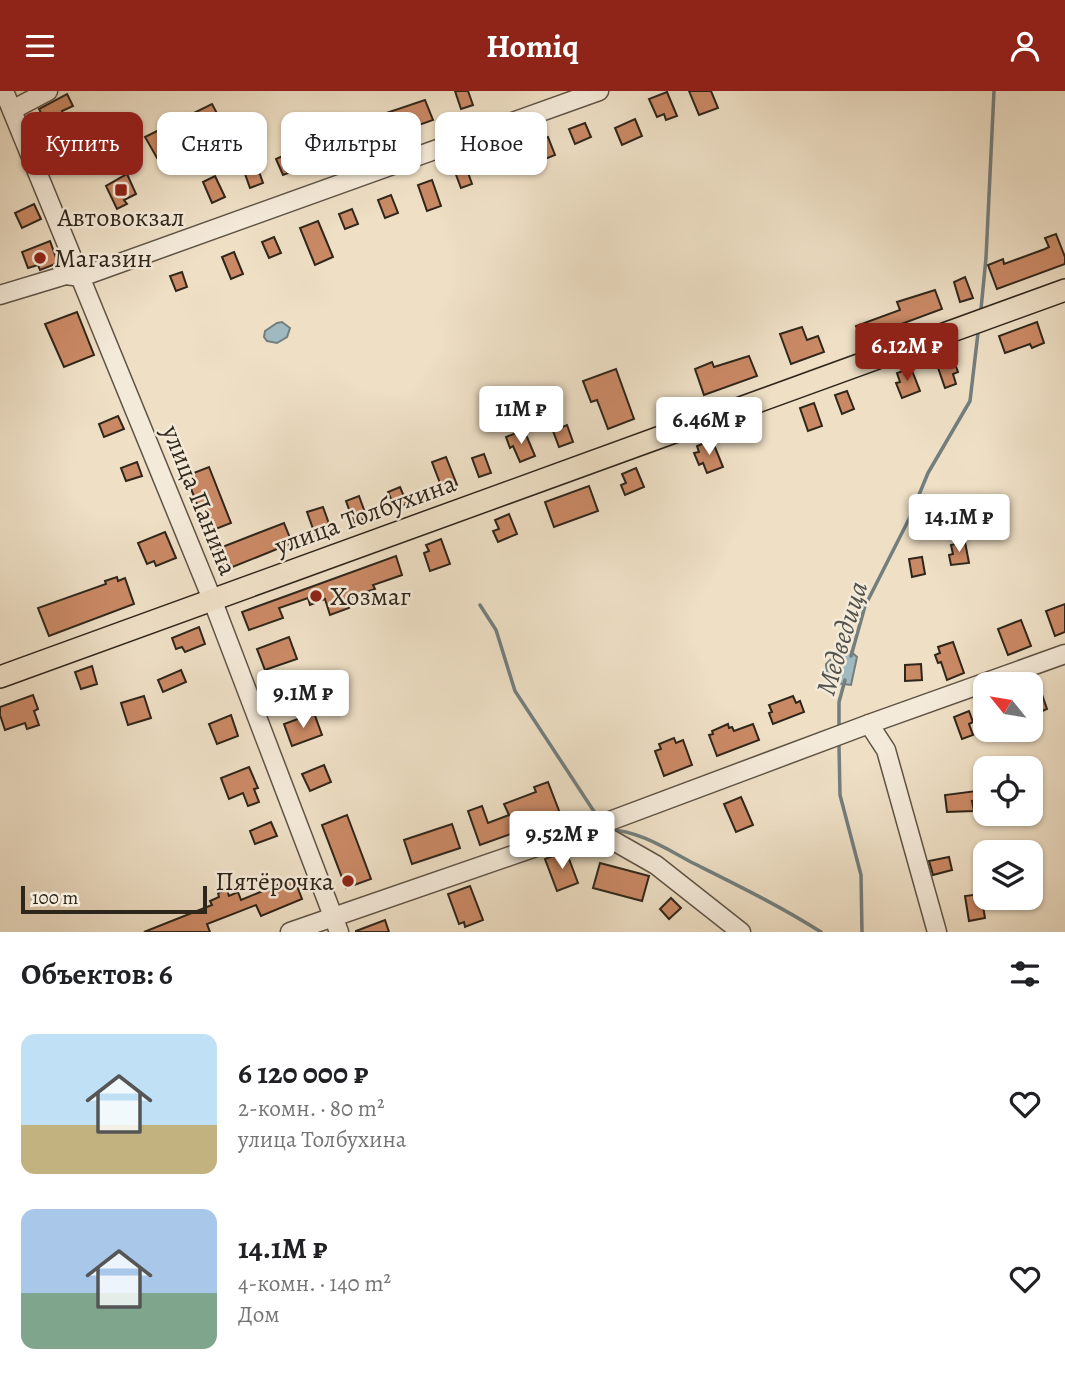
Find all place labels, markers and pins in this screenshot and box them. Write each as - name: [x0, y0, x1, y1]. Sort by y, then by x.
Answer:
- marker: Автовокзал: [113, 182, 129, 198]
- place label: Автовокзал: [57, 200, 184, 235]
- place label: Магазин: [54, 241, 152, 276]
- marker: Магазин: [32, 250, 48, 266]
- pin: 6.12M ₽: [842, 323, 972, 383]
- pin: 11M ₽: [472, 387, 570, 446]
- pin: 6.46M ₽: [644, 397, 774, 457]
- pin: 14.1M ₽: [894, 495, 1024, 554]
- place label: Хозмаг: [330, 579, 411, 614]
- marker: Хозмаг: [308, 588, 324, 604]
- pin: 9.1M ₽: [246, 671, 360, 730]
- pin: 9.52M ₽: [497, 811, 627, 871]
- place label: Пятёрочка: [215, 864, 334, 899]
- marker: Пятёрочка: [340, 873, 356, 889]

